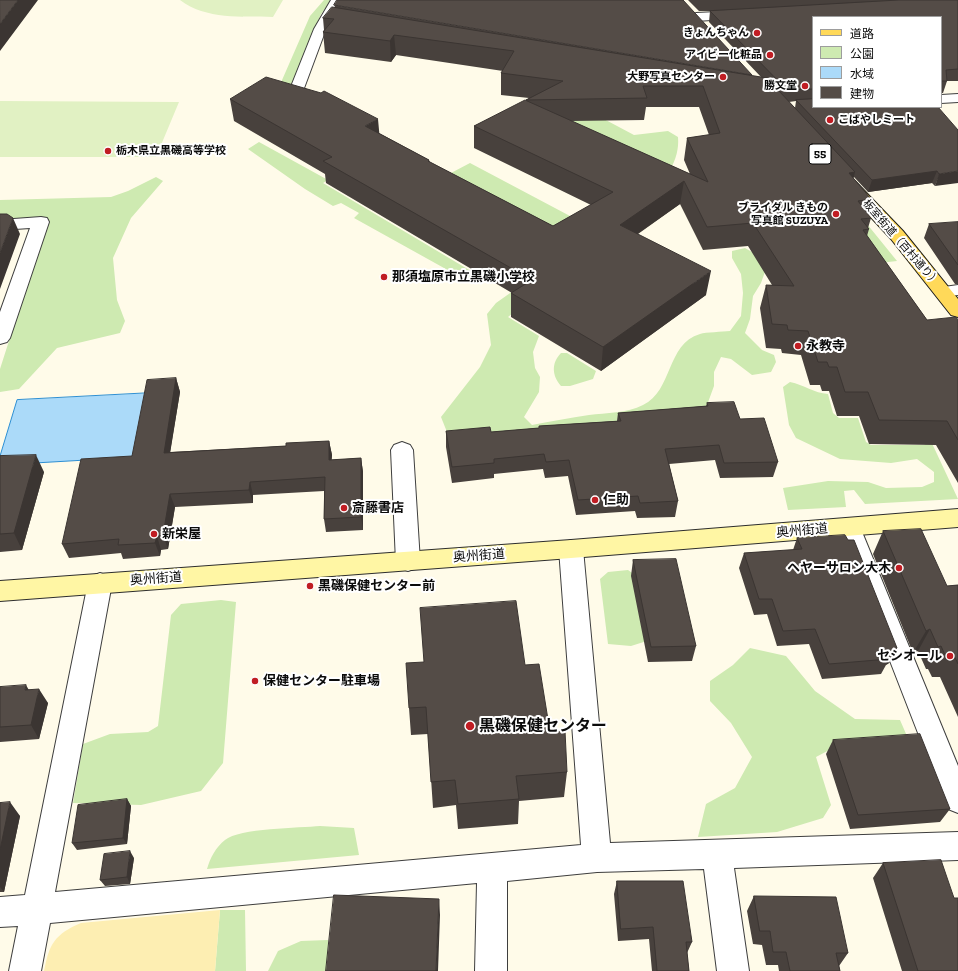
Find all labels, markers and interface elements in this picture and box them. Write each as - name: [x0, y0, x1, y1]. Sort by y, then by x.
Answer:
- legend: [812, 16, 942, 108]
- place label: きょんちゃん: [683, 26, 749, 40]
- text: 道路: [850, 27, 874, 41]
- marker: きょんちゃん: [752, 28, 762, 38]
- text: 公園: [850, 47, 874, 61]
- place label: アイビー化粧品: [685, 48, 762, 62]
- marker: アイビー化粧品: [765, 50, 775, 60]
- text: 水域: [850, 67, 874, 81]
- place label: 大野写真センター: [627, 70, 715, 84]
- marker: 大野写真センター: [718, 72, 728, 82]
- place label: 勝文堂: [764, 79, 797, 93]
- marker: 勝文堂: [800, 81, 810, 91]
- text: 建物: [850, 87, 874, 101]
- place label: こばやしミート: [838, 113, 915, 127]
- marker: こばやしミート: [825, 115, 835, 125]
- place label: 栃木県立黒磯高等学校: [116, 144, 226, 158]
- road number: 55: [809, 144, 831, 164]
- marker: 栃木県立黒磯高等学校: [103, 146, 113, 156]
- street label: 板室街道（百村通り）: [860, 197, 942, 289]
- place label: ブライダル きもの 写真館 SUZUYA: [738, 201, 828, 227]
- marker: ブライダル きもの 写真館 SUZUYA: [831, 209, 841, 219]
- place label: 那須塩原市立黒磯小学校: [392, 269, 535, 285]
- marker: 那須塩原市立黒磯小学校: [379, 272, 389, 282]
- place label: 永教寺: [806, 338, 845, 354]
- marker: 永教寺: [793, 341, 803, 351]
- place label: 仁助: [603, 492, 629, 508]
- marker: 仁助: [590, 495, 600, 505]
- place label: 斎藤書店: [352, 500, 404, 516]
- marker: 斎藤書店: [339, 503, 349, 513]
- street label: 奥州街道: [775, 521, 829, 541]
- place label: 新栄屋: [162, 526, 201, 542]
- marker: 新栄屋: [149, 529, 159, 539]
- street label: 奥州街道: [453, 546, 505, 566]
- place label: ヘヤーサロン大木: [787, 560, 891, 576]
- marker: ヘヤーサロン大木: [894, 563, 904, 573]
- street label: 奥州街道: [130, 569, 182, 589]
- place label: 黒磯保健センター前: [318, 578, 435, 594]
- marker: 黒磯保健センター前: [305, 581, 315, 591]
- place label: セシオール: [877, 648, 942, 664]
- marker: セシオール: [945, 651, 955, 661]
- place label: 保健センター駐車場: [263, 673, 380, 689]
- marker: 保健センター駐車場: [250, 676, 260, 686]
- place label: 黒磯保健センター: [479, 716, 607, 736]
- marker: 黒磯保健センター: [464, 720, 476, 732]

